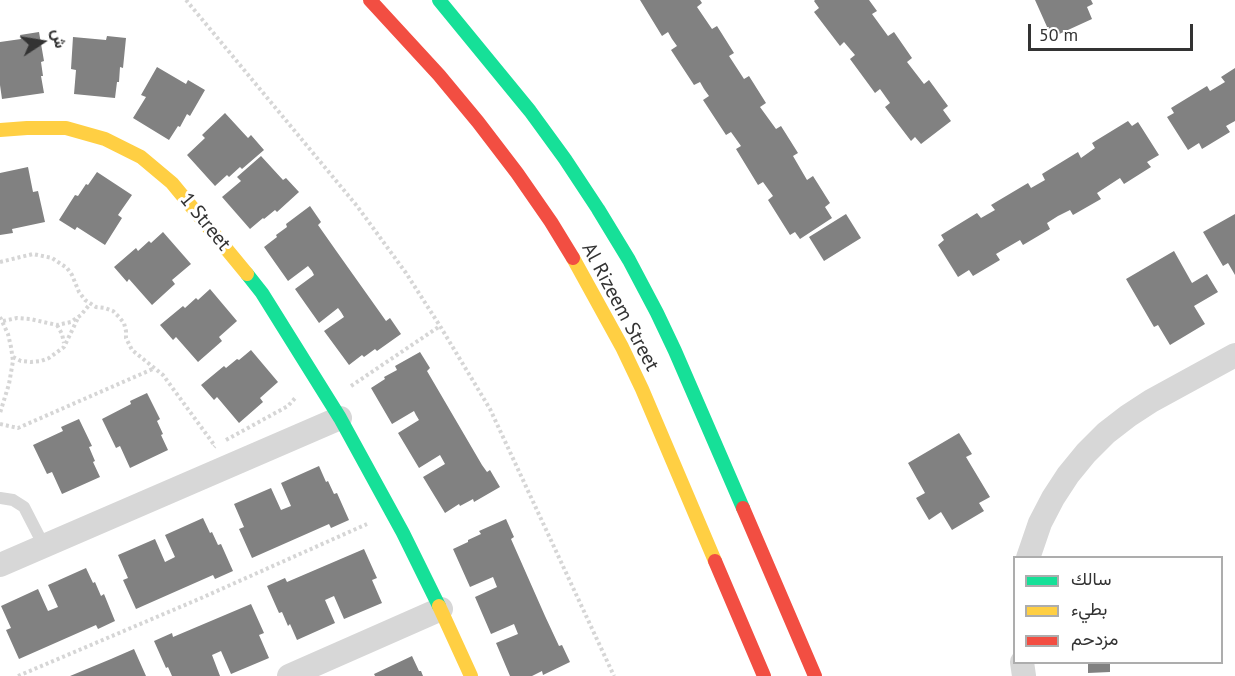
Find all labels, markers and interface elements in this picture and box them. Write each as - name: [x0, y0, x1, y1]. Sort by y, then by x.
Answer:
- north arrow: [12, 12, 72, 72]
- scale bar: [1031, 12, 1196, 50]
- text: 50 m: [1039, 23, 1078, 46]
- text: ش: [48, 27, 71, 50]
- street label: 1 Street: [174, 188, 236, 256]
- street label: Al Rizeem Street: [576, 239, 664, 375]
- legend: [1013, 556, 1223, 664]
- text: سالك: [1071, 567, 1111, 590]
- text: بطيء: [1071, 597, 1107, 620]
- text: مزدحم: [1071, 627, 1118, 650]

